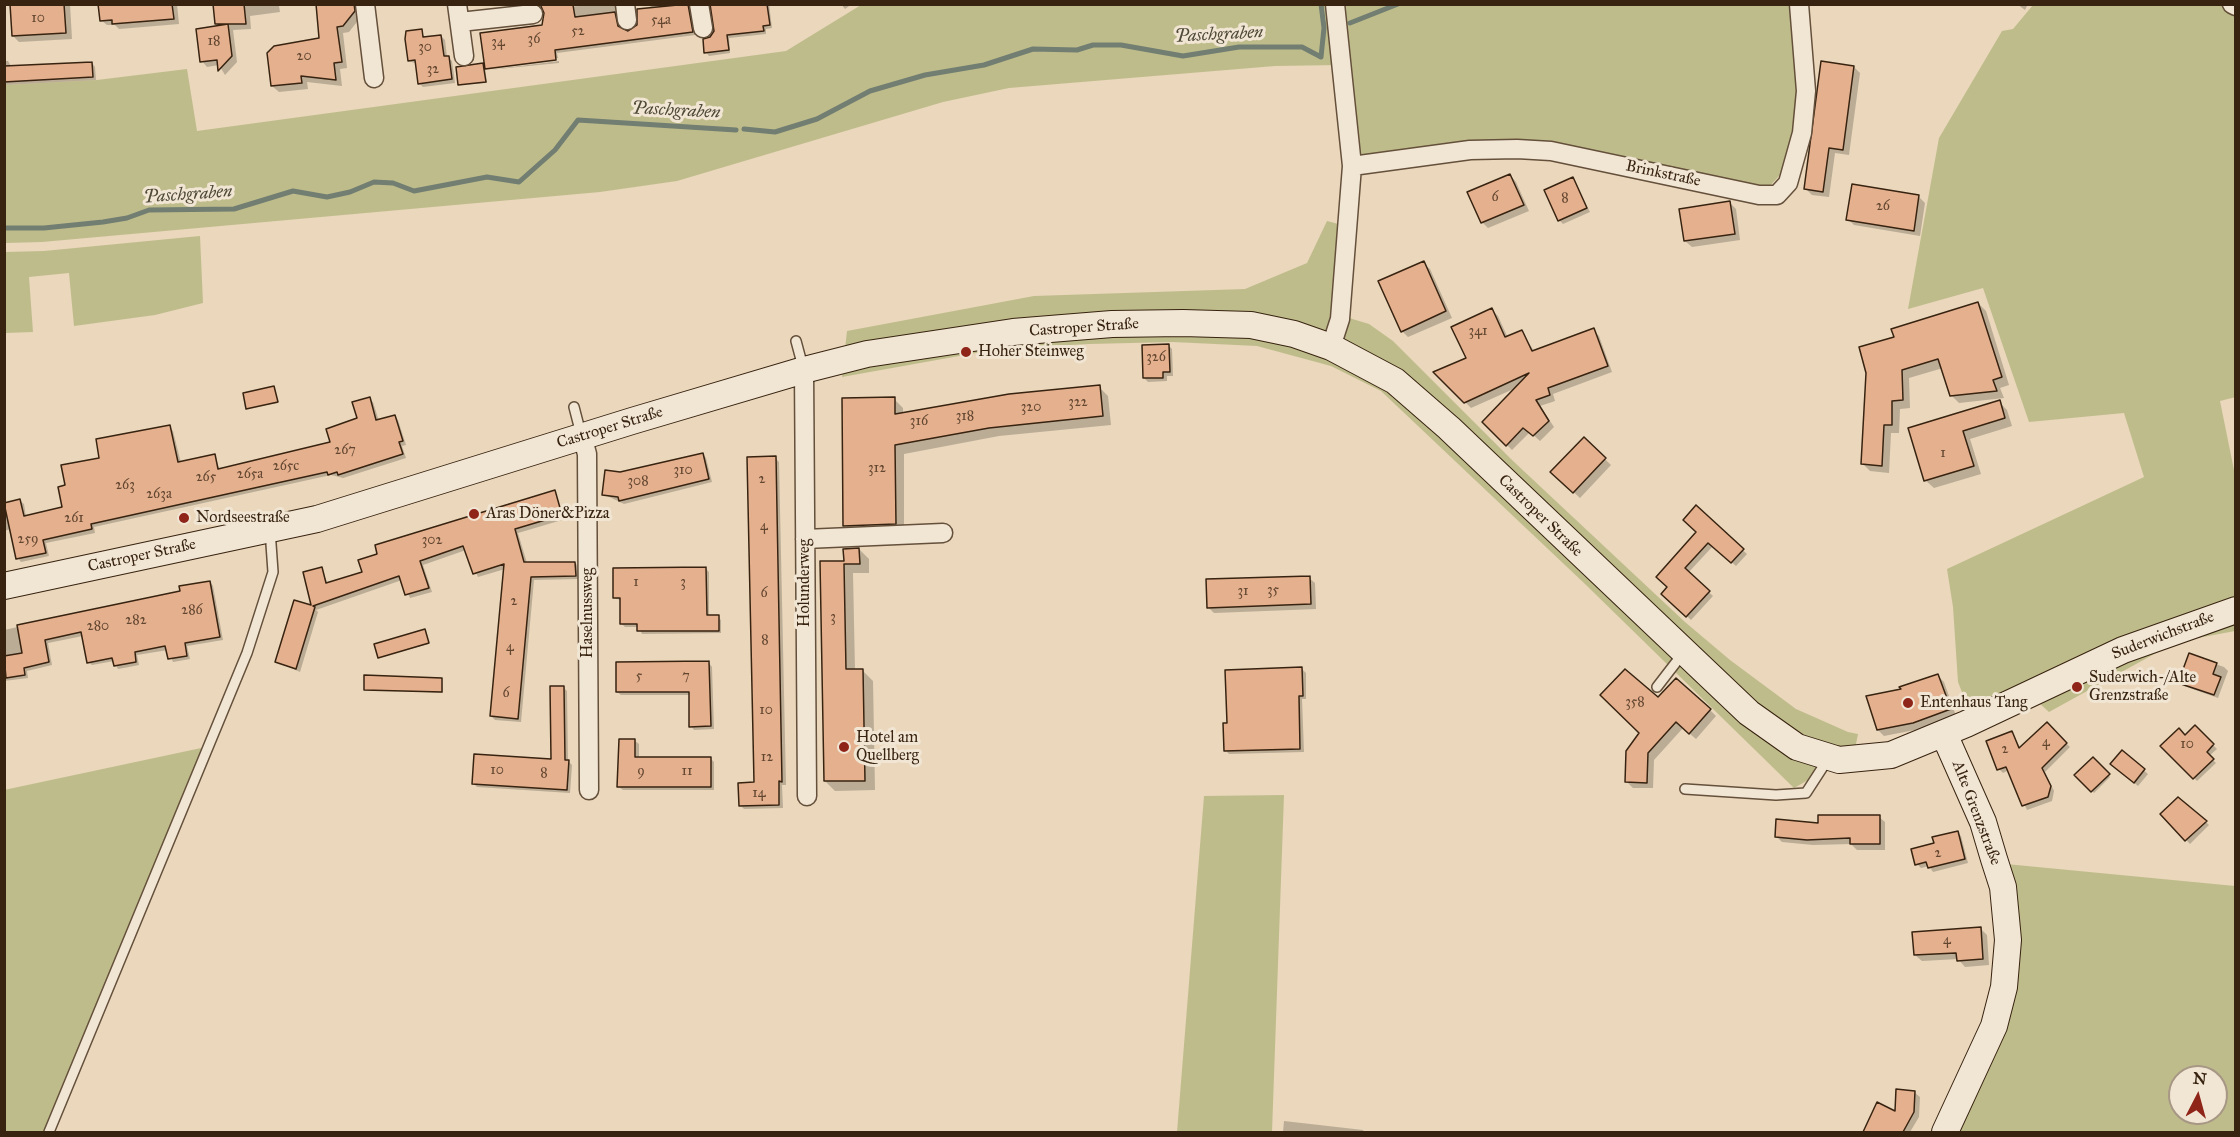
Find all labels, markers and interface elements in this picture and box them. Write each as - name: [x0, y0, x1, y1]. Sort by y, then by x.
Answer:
- house number: 10: [31, 11, 45, 27]
- house number: 54a: [651, 13, 671, 29]
- water label: Paschgraben: [1174, 22, 1264, 48]
- house number: 52: [571, 24, 585, 40]
- house number: 36: [528, 32, 540, 48]
- house number: 18: [208, 34, 220, 50]
- house number: 34: [491, 35, 505, 51]
- house number: 30: [418, 40, 432, 56]
- house number: 20: [296, 49, 312, 65]
- house number: 32: [427, 62, 439, 78]
- water label: Paschgraben: [631, 98, 721, 124]
- street label: Brinkstraße: [1624, 157, 1702, 191]
- water label: Paschgraben: [143, 181, 233, 209]
- house number: 6: [1491, 190, 1499, 206]
- house number: 8: [1561, 191, 1569, 207]
- house number: 26: [1876, 199, 1890, 215]
- street label: Castroper Straße: [1028, 315, 1140, 341]
- house number: 341: [1469, 324, 1487, 340]
- place label: Hoher Steinweg: [978, 342, 1084, 362]
- marker: Hoher Steinweg: [959, 345, 973, 359]
- house number: 326: [1146, 350, 1166, 366]
- house number: 322: [1068, 395, 1088, 411]
- house number: 320: [1021, 400, 1041, 416]
- street label: Castroper Straße: [555, 403, 665, 453]
- house number: 318: [956, 409, 974, 425]
- house number: 316: [910, 414, 928, 430]
- house number: 267: [334, 443, 356, 459]
- house number: 1: [1940, 446, 1946, 462]
- house number: 265c: [273, 459, 299, 475]
- house number: 312: [868, 461, 886, 477]
- house number: 310: [673, 463, 693, 479]
- house number: 265a: [237, 467, 263, 483]
- house number: 265: [196, 470, 216, 486]
- street label: Castroper Straße: [1494, 471, 1586, 561]
- house number: 2: [759, 472, 765, 488]
- house number: 308: [627, 474, 649, 490]
- house number: 263: [115, 478, 135, 494]
- house number: 263a: [146, 487, 172, 503]
- place label: Aras Döner&Pizza: [486, 504, 610, 524]
- marker: Aras Döner&Pizza: [467, 507, 481, 521]
- place label: Nordseestraße: [196, 508, 290, 528]
- house number: 261: [64, 511, 84, 527]
- marker: Nordseestraße: [177, 511, 191, 525]
- house number: 4: [760, 519, 768, 535]
- house number: 259: [18, 532, 38, 548]
- house number: 302: [422, 533, 442, 549]
- street label: Castroper Straße: [86, 535, 198, 577]
- street label: Holunderweg: [795, 539, 815, 627]
- street label: Haselnussweg: [578, 568, 598, 658]
- house number: 1: [633, 575, 639, 591]
- house number: 3: [680, 575, 686, 591]
- house number: 35: [1267, 583, 1279, 599]
- house number: 31: [1237, 584, 1249, 600]
- house number: 6: [760, 586, 768, 602]
- house number: 2: [511, 594, 517, 610]
- house number: 286: [181, 603, 203, 619]
- street label: Suderwichstraße: [2109, 608, 2217, 664]
- house number: 3: [830, 610, 836, 626]
- house number: 282: [125, 613, 147, 629]
- house number: 280: [87, 619, 109, 635]
- house number: 8: [761, 633, 769, 649]
- house number: 4: [506, 640, 514, 656]
- place label: Suderwich-/Alte Grenzstraße: [2089, 668, 2196, 706]
- house number: 5: [636, 669, 642, 685]
- house number: 7: [682, 669, 690, 685]
- marker: Suderwich-/Alte Grenzstraße: [2070, 680, 2084, 694]
- house number: 6: [502, 686, 510, 702]
- place label: Entenhaus Tang: [1920, 693, 2027, 713]
- house number: 358: [1625, 695, 1645, 711]
- marker: Entenhaus Tang: [1901, 696, 1915, 710]
- house number: 10: [759, 703, 773, 719]
- place label: Hotel am Quellberg: [856, 728, 919, 766]
- house number: 4: [2042, 735, 2050, 751]
- house number: 10: [2180, 737, 2194, 753]
- marker: Hotel am Quellberg: [837, 740, 851, 754]
- house number: 2: [2002, 742, 2008, 758]
- house number: 12: [761, 750, 773, 766]
- street label: Alte Grenzstraße: [1947, 758, 2005, 868]
- house number: 10: [490, 763, 504, 779]
- house number: 9: [637, 764, 645, 780]
- house number: 11: [681, 764, 693, 780]
- house number: 8: [540, 766, 548, 782]
- house number: 14: [752, 786, 766, 802]
- house number: 2: [1935, 846, 1941, 862]
- house number: 4: [1943, 933, 1951, 949]
- north arrow: [2168, 1065, 2228, 1125]
- text: N: [2192, 1068, 2207, 1089]

